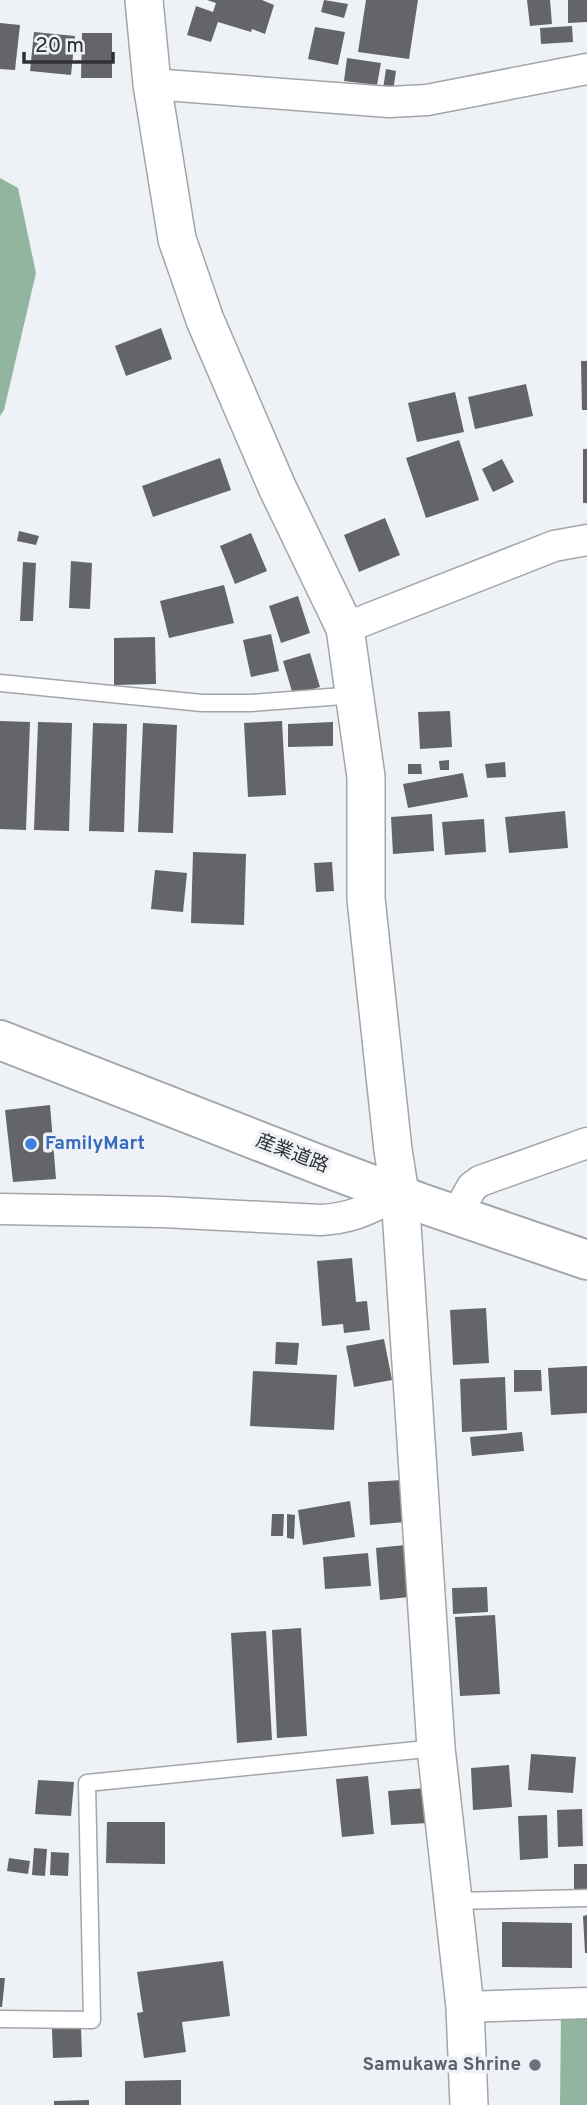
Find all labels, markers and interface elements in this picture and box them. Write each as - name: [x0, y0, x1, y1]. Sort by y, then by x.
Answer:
- scale bar: [24, 21, 114, 65]
- text: 20 m: [35, 33, 84, 60]
- street label: 産業道路: [252, 1129, 332, 1179]
- place label: FamilyMart: [45, 1132, 145, 1156]
- marker: FamilyMart: [23, 1136, 39, 1152]
- place label: Samukawa Shrine: [362, 2053, 521, 2077]
- marker: Samukawa Shrine: [527, 2057, 543, 2073]

